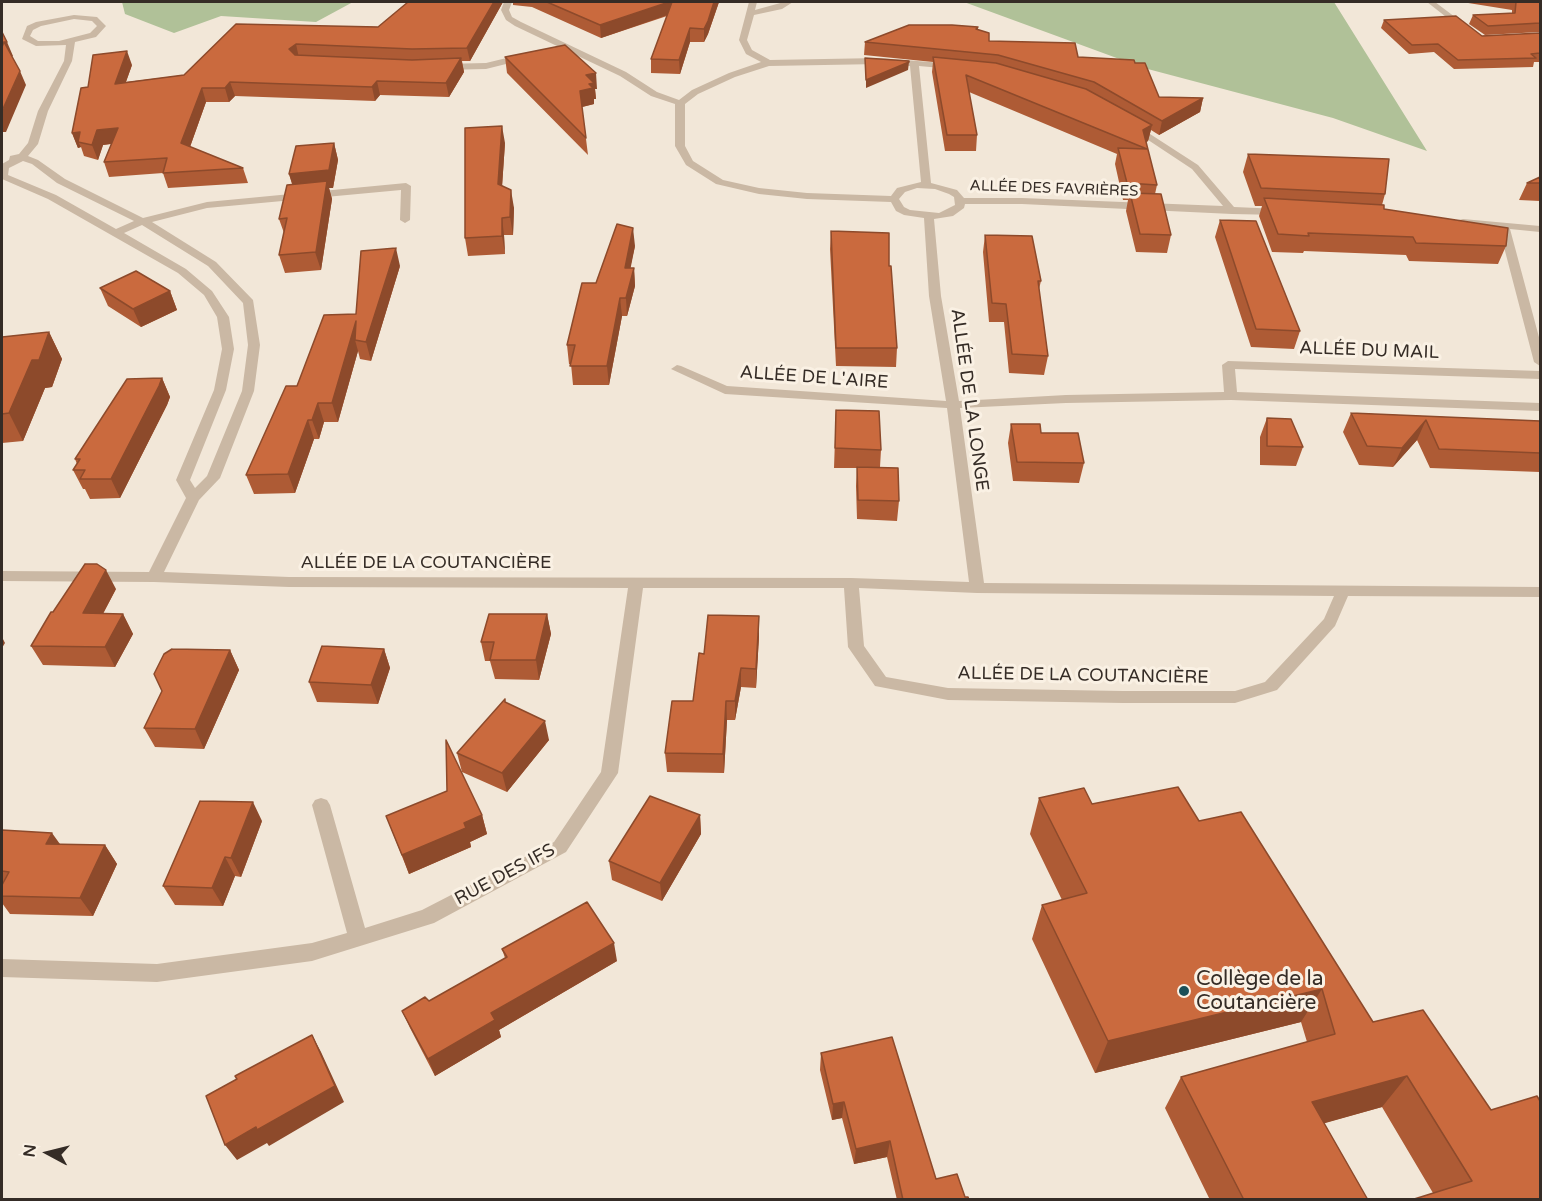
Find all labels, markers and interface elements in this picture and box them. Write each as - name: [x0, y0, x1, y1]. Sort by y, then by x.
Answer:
- street label: ALLÉE DES FAVRIÈRES: [969, 177, 1139, 201]
- street label: ALLÉE DE LA LONGE: [945, 307, 993, 493]
- street label: ALLÉE DU MAIL: [1299, 338, 1439, 364]
- street label: ALLÉE DE L'AIRE: [739, 362, 889, 394]
- street label: ALLÉE DE LA COUTANCIÈRE: [300, 552, 552, 574]
- street label: ALLÉE DE LA COUTANCIÈRE: [957, 663, 1209, 689]
- street label: RUE DES IFS: [451, 840, 559, 910]
- place label: Collège de la Coutancière: [1196, 966, 1324, 1016]
- marker: Collège de la Coutancière: [1177, 984, 1191, 998]
- north arrow: [18, 1123, 78, 1183]
- text: N: [19, 1143, 41, 1158]

